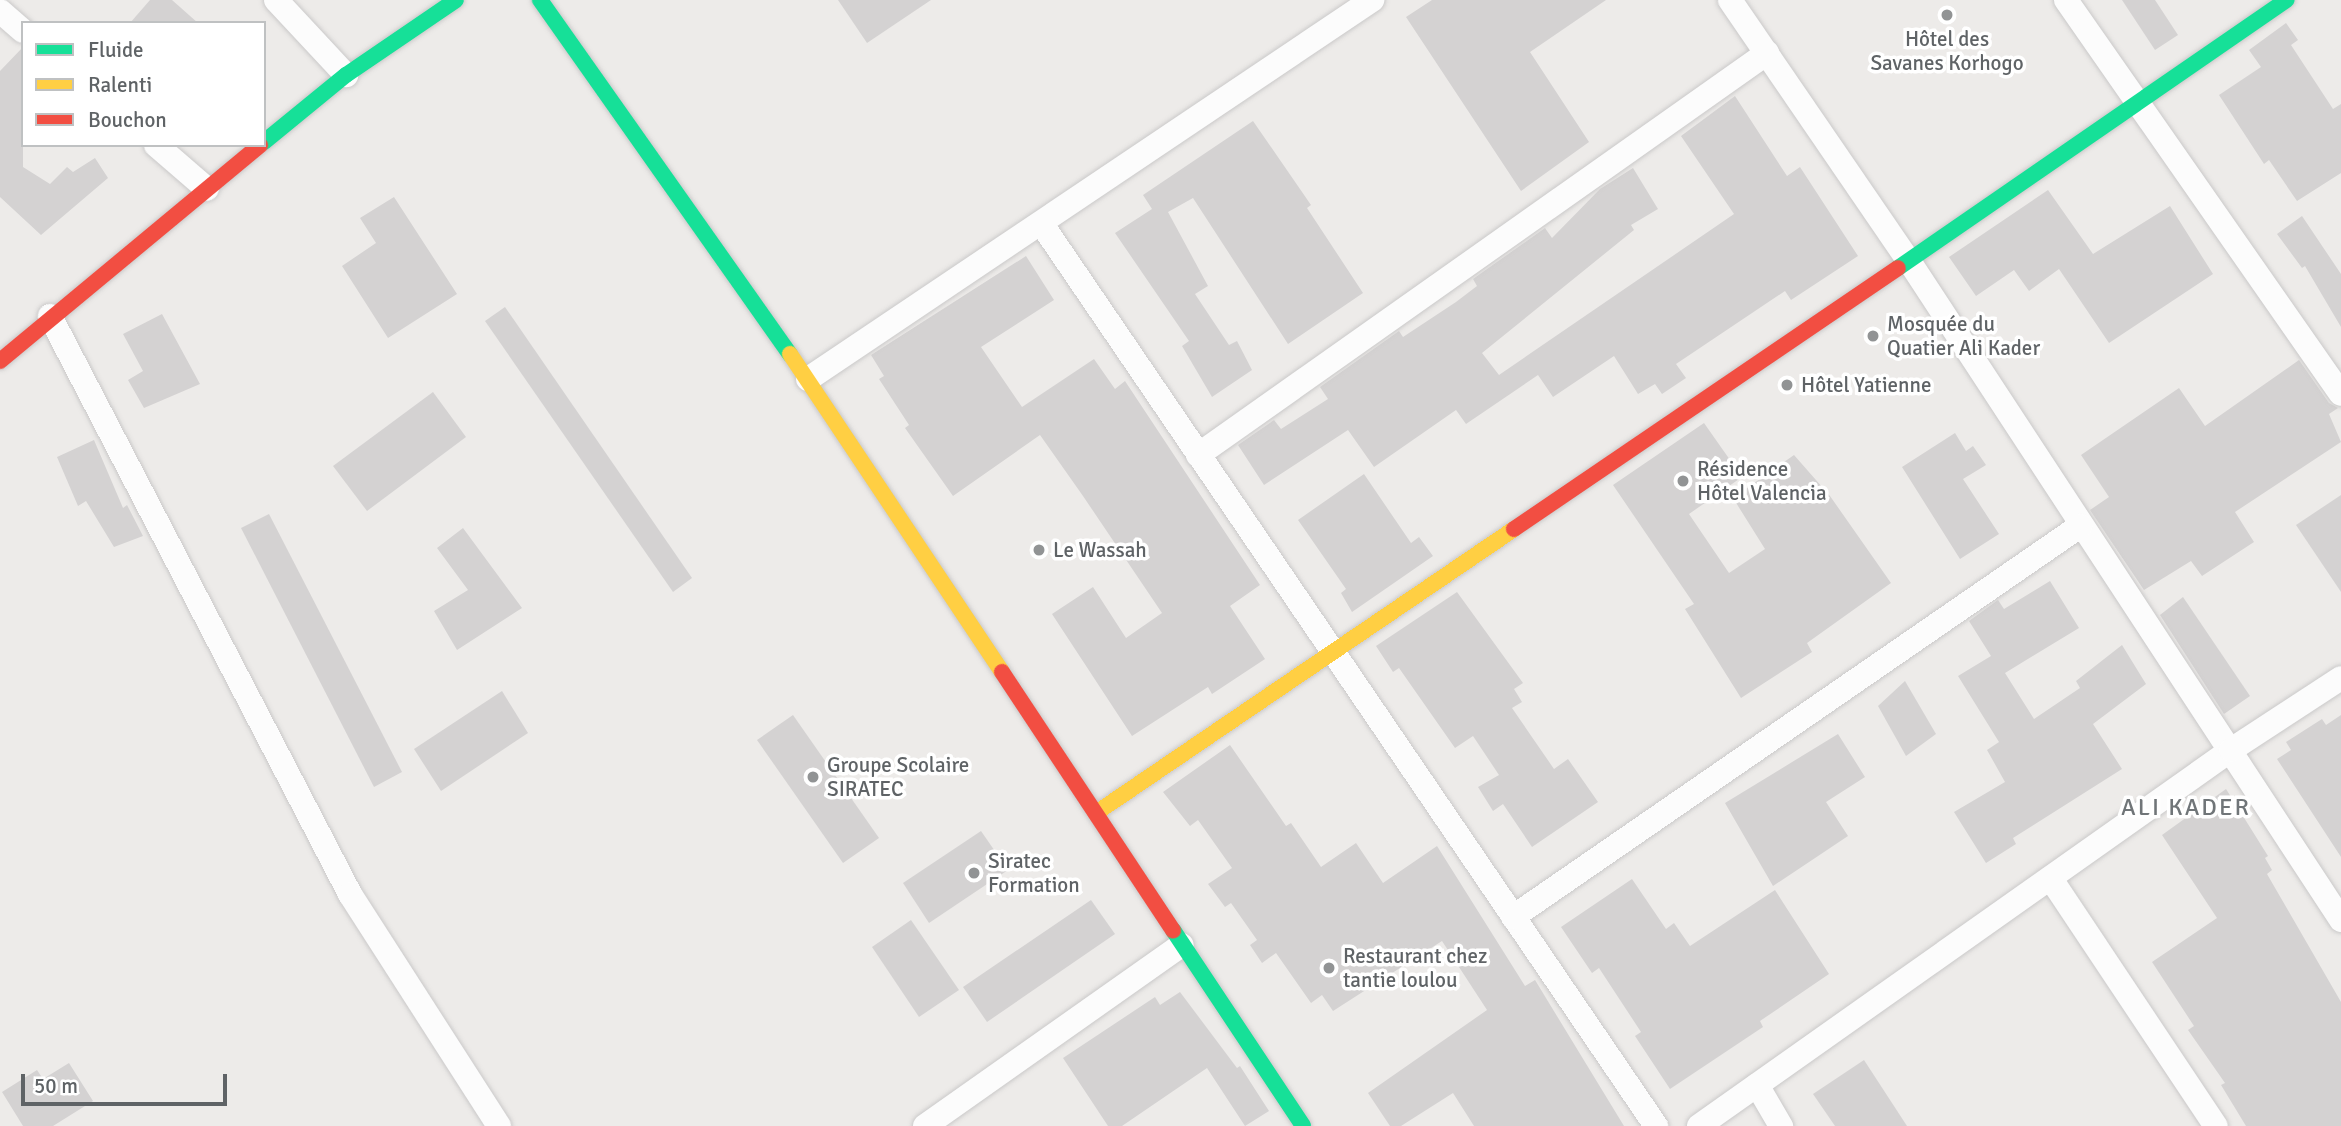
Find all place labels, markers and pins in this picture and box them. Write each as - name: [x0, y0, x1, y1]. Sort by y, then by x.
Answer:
- marker: Hôtel des Savanes Korhogo: [1939, 7, 1955, 23]
- place label: Hôtel des Savanes Korhogo: [1870, 26, 2024, 76]
- place label: Mosquée du Quatier Ali Kader: [1887, 311, 2040, 361]
- marker: Mosquée du Quatier Ali Kader: [1865, 328, 1881, 344]
- place label: Hôtel Yatienne: [1801, 372, 1932, 398]
- marker: Hôtel Yatienne: [1779, 377, 1795, 393]
- place label: Résidence Hôtel Valencia: [1697, 456, 1827, 506]
- marker: Résidence Hôtel Valencia: [1675, 473, 1691, 489]
- place label: Le Wassah: [1053, 537, 1147, 563]
- marker: Le Wassah: [1031, 542, 1047, 558]
- place label: Groupe Scolaire SIRATEC: [827, 752, 969, 802]
- marker: Groupe Scolaire SIRATEC: [805, 769, 821, 785]
- place label: Siratec Formation: [988, 848, 1080, 898]
- marker: Siratec Formation: [966, 865, 982, 881]
- place label: Restaurant chez tantie loulou: [1343, 943, 1487, 993]
- marker: Restaurant chez tantie loulou: [1321, 960, 1337, 976]

